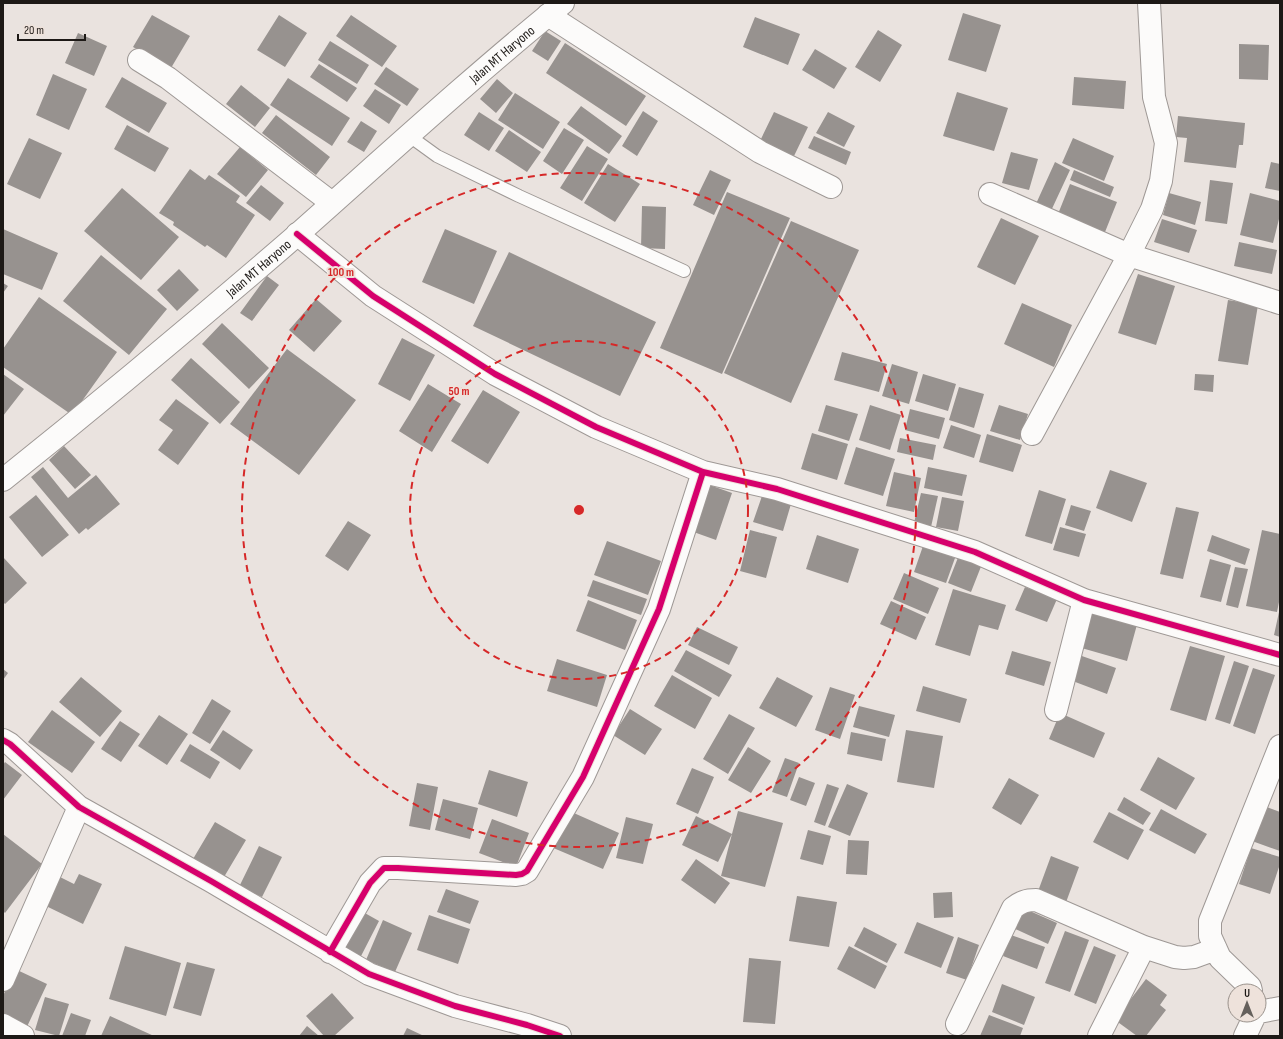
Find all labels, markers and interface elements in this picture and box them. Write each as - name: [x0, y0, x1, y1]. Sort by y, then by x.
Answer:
- scale bar: [18, 16, 85, 42]
- street label: Jalan MT Haryono: [465, 22, 538, 87]
- text: 20 m: [24, 23, 44, 38]
- street label: Jalan MT Haryono: [222, 235, 295, 301]
- text: 100 m: [328, 265, 354, 280]
- text: 50 m: [449, 384, 469, 399]
- centre of rings: [572, 503, 586, 517]
- north arrow: [1227, 983, 1267, 1023]
- text: U: [1244, 987, 1250, 1000]

